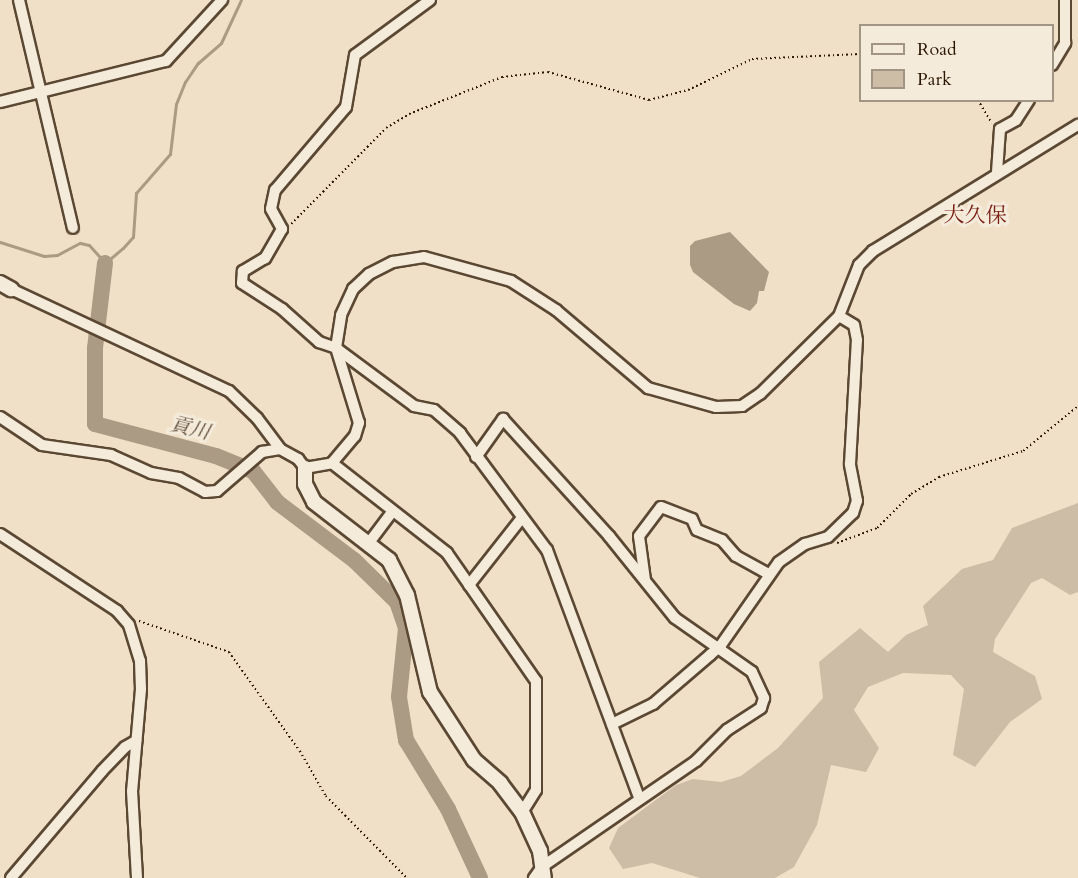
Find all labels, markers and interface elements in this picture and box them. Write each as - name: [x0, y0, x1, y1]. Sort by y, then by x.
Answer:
- legend: [859, 24, 1054, 102]
- text: Road: [917, 37, 957, 62]
- text: Park: [917, 67, 952, 92]
- district label: 大久保: [944, 203, 1006, 229]
- water label: 貢川: [168, 412, 212, 444]

